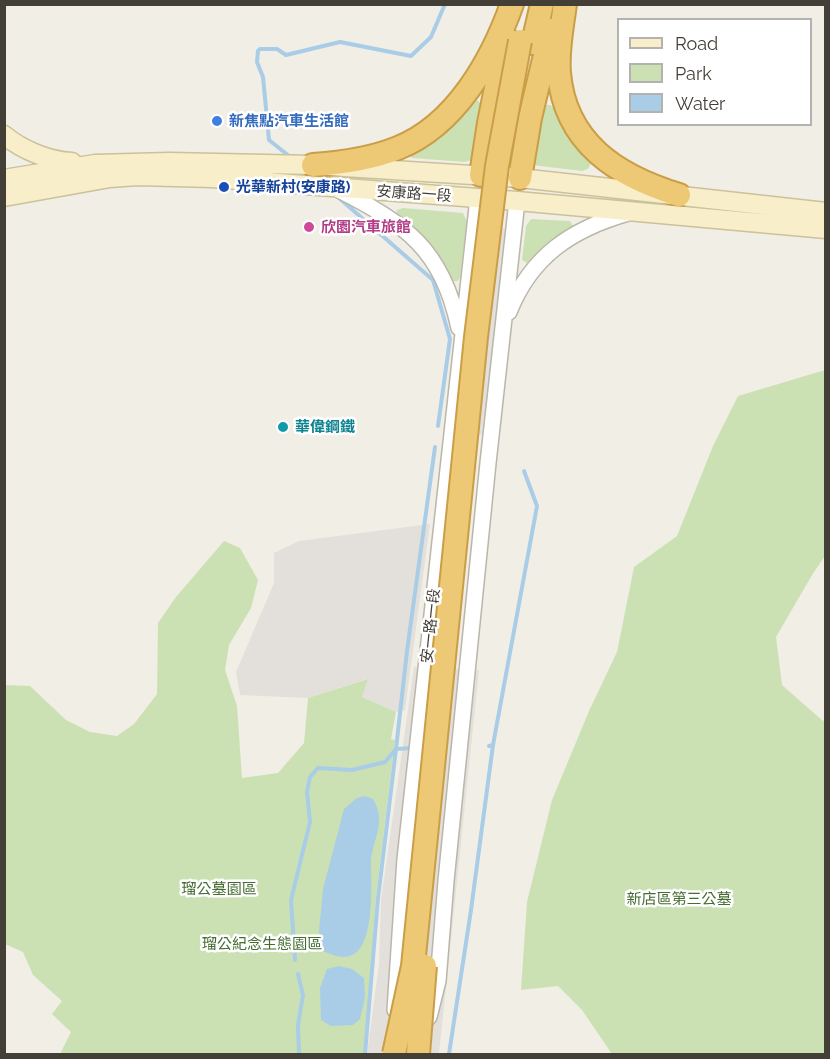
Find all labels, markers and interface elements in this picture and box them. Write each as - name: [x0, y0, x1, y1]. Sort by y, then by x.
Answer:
- legend: [617, 18, 812, 126]
- text: Road: [675, 33, 718, 54]
- text: Park: [675, 63, 712, 84]
- text: Water: [675, 93, 725, 114]
- place label: 新焦點汽車生活館: [229, 112, 349, 130]
- marker: 新焦點汽車生活館: [210, 114, 224, 128]
- place label: 光華新村(安康路): [236, 178, 350, 196]
- marker: 光華新村(安康路): [217, 180, 231, 194]
- street label: 安康路一段: [376, 182, 452, 206]
- place label: 欣園汽車旅館: [321, 218, 411, 236]
- marker: 欣園汽車旅館: [302, 220, 316, 234]
- place label: 華偉鋼鐵: [295, 418, 355, 436]
- marker: 華偉鋼鐵: [276, 420, 290, 434]
- street label: 安一路一段: [418, 588, 444, 664]
- park label: 瑠公墓園區: [182, 880, 256, 898]
- park label: 新店區第三公墓: [627, 890, 731, 908]
- park label: 瑠公紀念生態園區: [202, 935, 322, 953]

